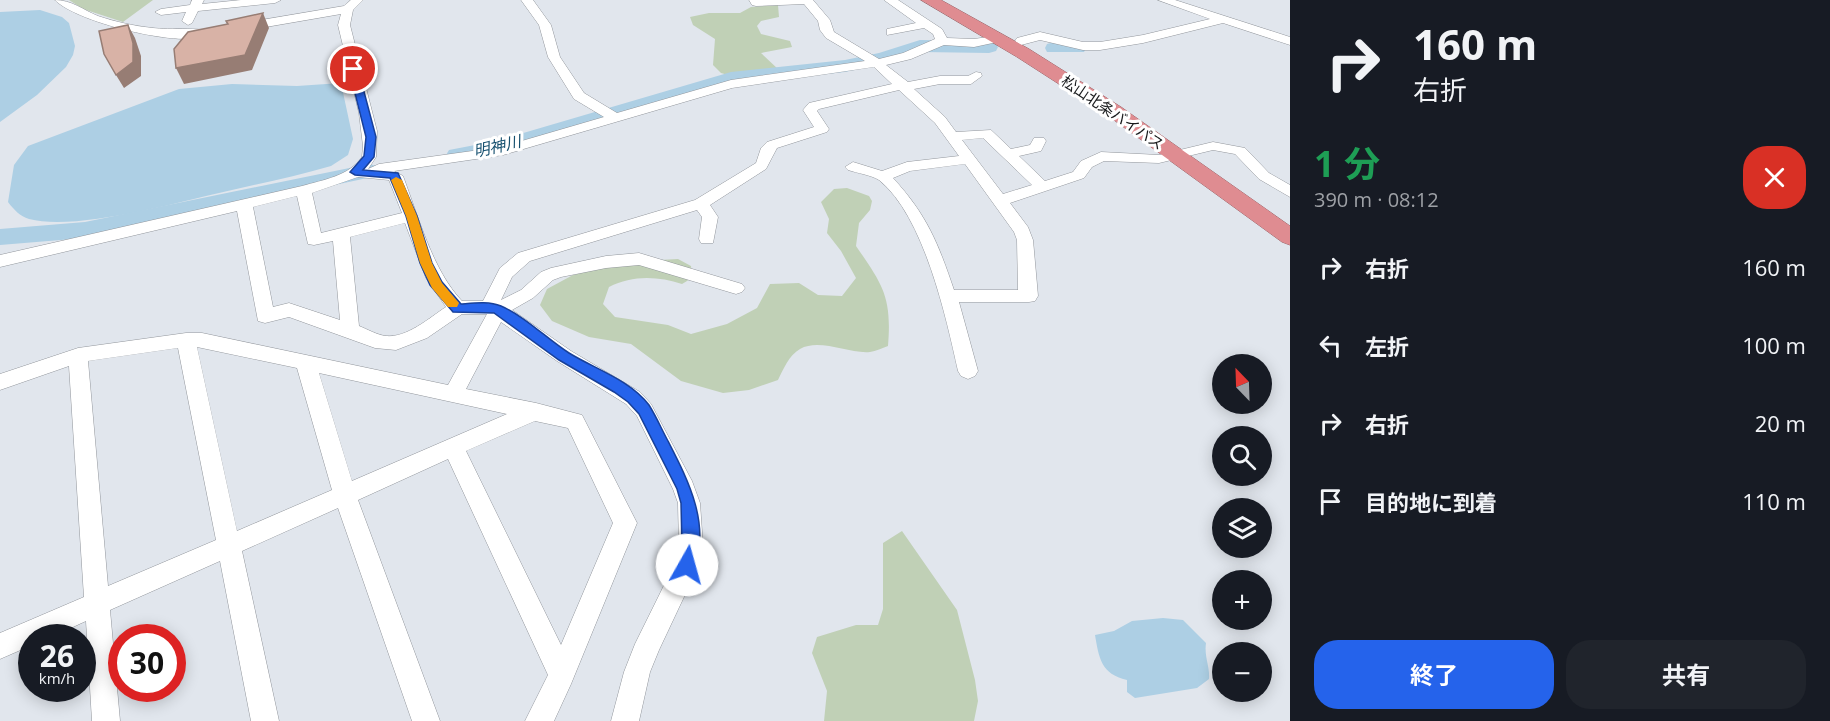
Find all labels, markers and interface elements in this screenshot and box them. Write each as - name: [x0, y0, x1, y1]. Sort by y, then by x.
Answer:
- text: 160 m: [1413, 15, 1537, 72]
- icon: right: [1314, 24, 1392, 102]
- pin: [327, 43, 378, 94]
- icon: arrive: [336, 52, 369, 85]
- street label: 松山北条バイパス: [1058, 70, 1168, 154]
- text: 右折: [1413, 71, 1467, 108]
- water label: 明神川: [471, 129, 525, 162]
- text: 1 分: [1314, 139, 1380, 188]
- button: close: [1743, 146, 1806, 209]
- text: 390 m · 08:12: [1314, 186, 1439, 213]
- icon: right: [1314, 251, 1347, 284]
- text: 160 m: [1742, 252, 1806, 282]
- text: 右折: [1365, 253, 1409, 283]
- icon: left: [1314, 329, 1347, 362]
- text: 100 m: [1742, 330, 1806, 360]
- text: 左折: [1365, 331, 1409, 361]
- north arrow: [1212, 354, 1272, 414]
- map controls: [1212, 354, 1272, 702]
- icon: right: [1314, 407, 1347, 440]
- text: 20 m: [1755, 408, 1806, 438]
- text: 右折: [1365, 409, 1409, 439]
- button: search: [1212, 426, 1272, 486]
- icon: arrive: [1314, 485, 1347, 518]
- text: 110 m: [1742, 486, 1806, 516]
- text: 目的地に到着: [1365, 487, 1497, 517]
- button: layers: [1212, 498, 1272, 558]
- position arrow: [655, 533, 719, 597]
- button: +: [1212, 570, 1272, 630]
- speed limit sign: 30: [108, 624, 186, 702]
- text: 26: [40, 635, 74, 676]
- button: 終了: [1314, 640, 1554, 709]
- button: 共有: [1566, 640, 1806, 709]
- button: −: [1212, 642, 1272, 702]
- text: km/h: [39, 668, 75, 688]

